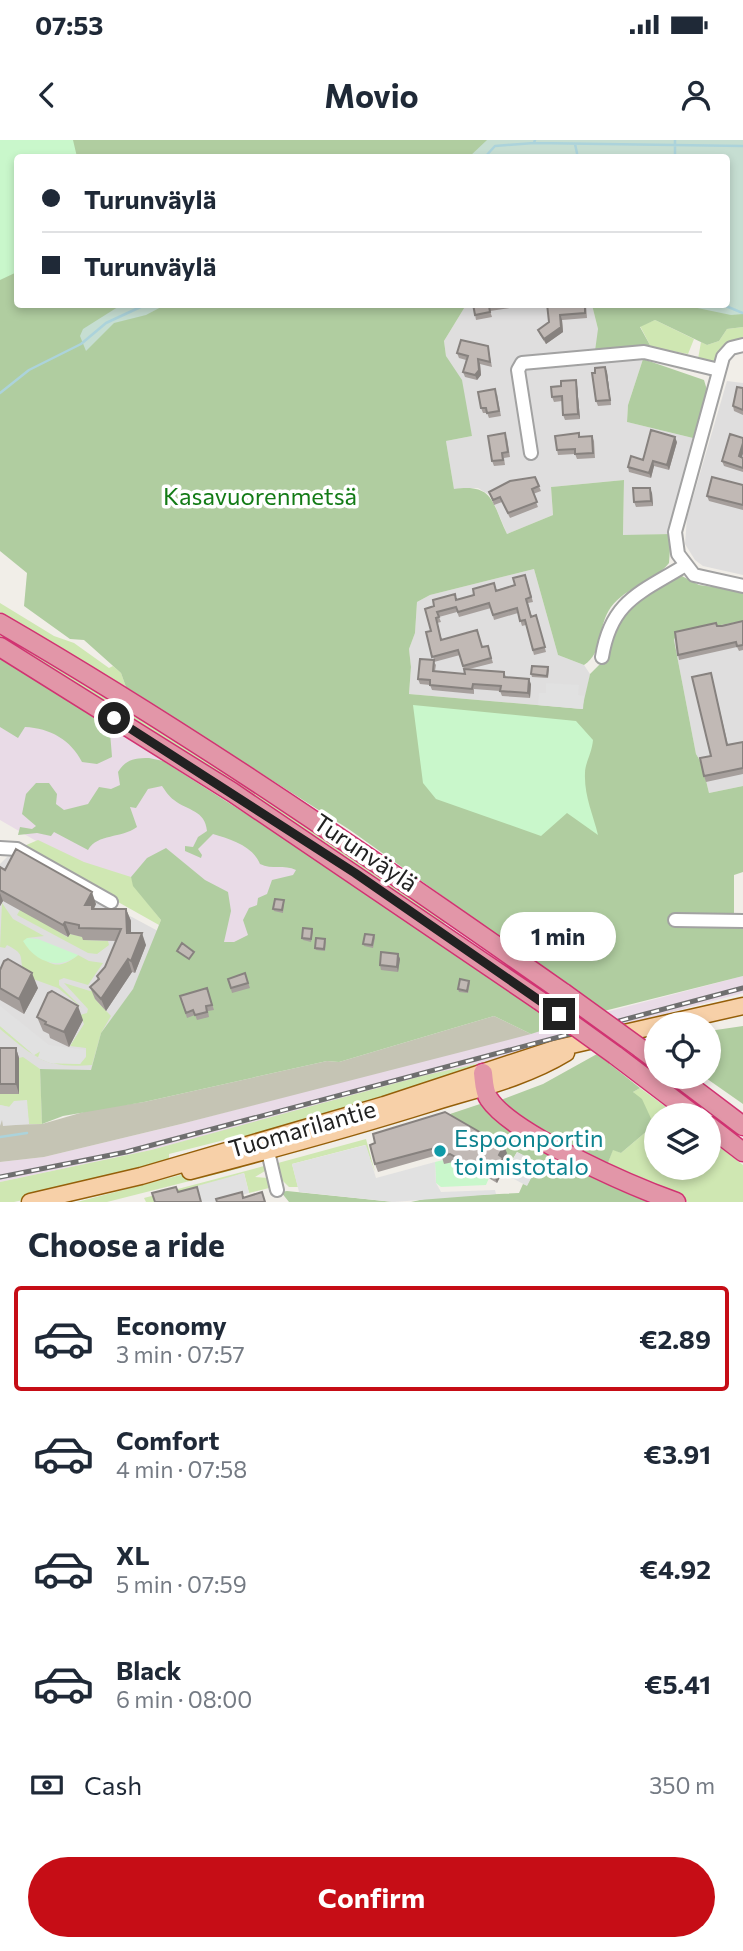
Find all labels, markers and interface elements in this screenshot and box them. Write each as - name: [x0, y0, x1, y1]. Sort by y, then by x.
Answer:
- text: 07:53: [35, 9, 104, 40]
- text: Movio: [324, 75, 419, 115]
- icon: back: [28, 76, 66, 114]
- icon: person: [677, 76, 715, 114]
- text: Turunväylä: [84, 183, 216, 214]
- text: Turunväylä: [84, 250, 216, 281]
- park label: Kasavuorenmetsä: [163, 481, 357, 510]
- route start: [98, 702, 130, 734]
- street label: Turunväylä: [309, 807, 423, 897]
- callout: 1 min: [501, 912, 617, 962]
- text: 1 min: [531, 922, 585, 950]
- route end: [543, 998, 575, 1030]
- map controls: [644, 1012, 721, 1180]
- button: locate: [644, 1012, 721, 1089]
- street label: Tuomarilantie: [225, 1093, 379, 1163]
- button: layers: [644, 1103, 721, 1180]
- place label: Espoonportin toimistotalo: [454, 1123, 604, 1180]
- marker: Espoonportin toimistotalo: [432, 1143, 448, 1159]
- text: Choose a ride: [28, 1224, 225, 1264]
- icon: car: [32, 1307, 95, 1370]
- text: Economy: [116, 1309, 227, 1340]
- text: €2.89: [639, 1323, 711, 1354]
- text: 3 min · 07:57: [116, 1340, 245, 1368]
- icon: car: [32, 1422, 95, 1485]
- text: Comfort: [116, 1424, 219, 1455]
- text: €3.91: [644, 1438, 711, 1469]
- text: 4 min · 07:58: [116, 1455, 247, 1483]
- icon: car: [32, 1537, 95, 1600]
- text: XL: [116, 1539, 150, 1570]
- text: €4.92: [640, 1553, 711, 1584]
- text: 5 min · 07:59: [116, 1570, 247, 1598]
- icon: car: [32, 1652, 95, 1715]
- text: Black: [116, 1654, 182, 1685]
- text: €5.41: [644, 1668, 711, 1699]
- text: 6 min · 08:00: [116, 1685, 252, 1713]
- icon: cash: [28, 1766, 66, 1804]
- text: Cash: [84, 1769, 142, 1800]
- text: 350 m: [649, 1771, 715, 1799]
- button: Confirm: [28, 1857, 715, 1937]

